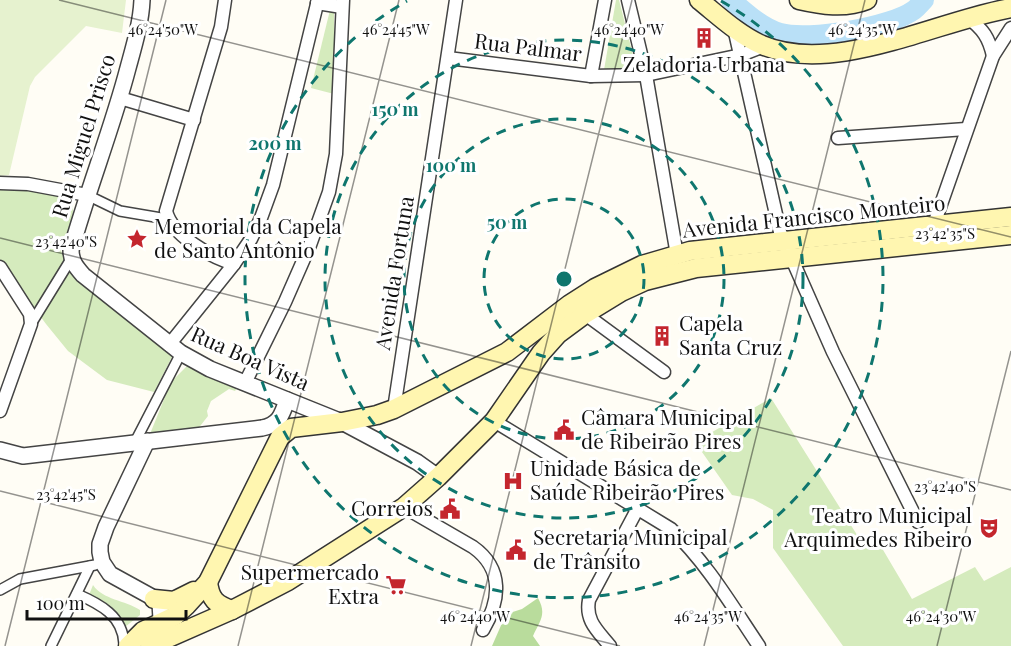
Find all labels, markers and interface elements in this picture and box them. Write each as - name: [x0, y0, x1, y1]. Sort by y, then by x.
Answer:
- text: 46°24'50"W: [128, 19, 198, 39]
- text: 46°24'45"W: [362, 19, 430, 39]
- text: 46°24'40"W: [594, 19, 664, 39]
- text: 46°24'35"W: [828, 19, 896, 39]
- street label: Rua Palmar: [473, 26, 584, 67]
- building icon: Zeladoria Urbana: [692, 26, 716, 50]
- place label: Zeladoria Urbana: [623, 49, 786, 77]
- street label: Rua Miguel Prisco: [44, 50, 120, 221]
- text: 150 m: [371, 97, 419, 121]
- text: 200 m: [248, 131, 302, 155]
- text: 100 m: [426, 153, 477, 177]
- street label: Avenida Francisco Monteiro: [680, 187, 946, 243]
- street label: Avenida Fortuna: [367, 193, 419, 353]
- text: 50 m: [487, 210, 528, 234]
- place label: Memorial da Capela de Santo Antônio: [154, 211, 342, 263]
- text: 23°42'35"S: [915, 223, 975, 243]
- place icon: Memorial da Capela de Santo Antônio: [125, 227, 149, 251]
- text: 23°42'40"S: [35, 231, 97, 251]
- centre of rings: [554, 269, 574, 289]
- place label: Capela Santa Cruz: [679, 308, 782, 360]
- street label: Rua Boa Vista: [187, 319, 315, 396]
- building icon: Capela Santa Cruz: [650, 324, 674, 348]
- place label: Câmara Municipal de Ribeirão Pires: [581, 402, 754, 454]
- public building icon: Câmara Municipal de Ribeirão Pires: [552, 418, 576, 442]
- place label: Unidade Básica de Saúde Ribeirão Pires: [530, 453, 724, 505]
- hospital icon: Unidade Básica de Saúde Ribeirão Pires: [501, 469, 525, 493]
- text: 23°42'40"S: [914, 476, 976, 496]
- text: 23°42'45"S: [36, 484, 96, 504]
- place label: Correios: [351, 493, 433, 521]
- public building icon: Correios: [438, 497, 462, 521]
- place label: Teatro Municipal Arquimedes Ribeiro: [783, 500, 972, 552]
- theatre icon: Teatro Municipal Arquimedes Ribeiro: [977, 516, 1001, 540]
- place label: Secretaria Municipal de Trânsito: [533, 522, 728, 574]
- public building icon: Secretaria Municipal de Trânsito: [504, 538, 528, 562]
- place label: Supermercado Extra: [241, 557, 380, 609]
- supermarket icon: Supermercado Extra: [384, 573, 408, 597]
- scale bar: [27, 583, 186, 621]
- text: 100 m: [36, 591, 85, 615]
- text: 46°24'40"W: [440, 606, 510, 626]
- text: 46°24'35"W: [674, 606, 742, 626]
- text: 46°24'30"W: [906, 606, 977, 626]

